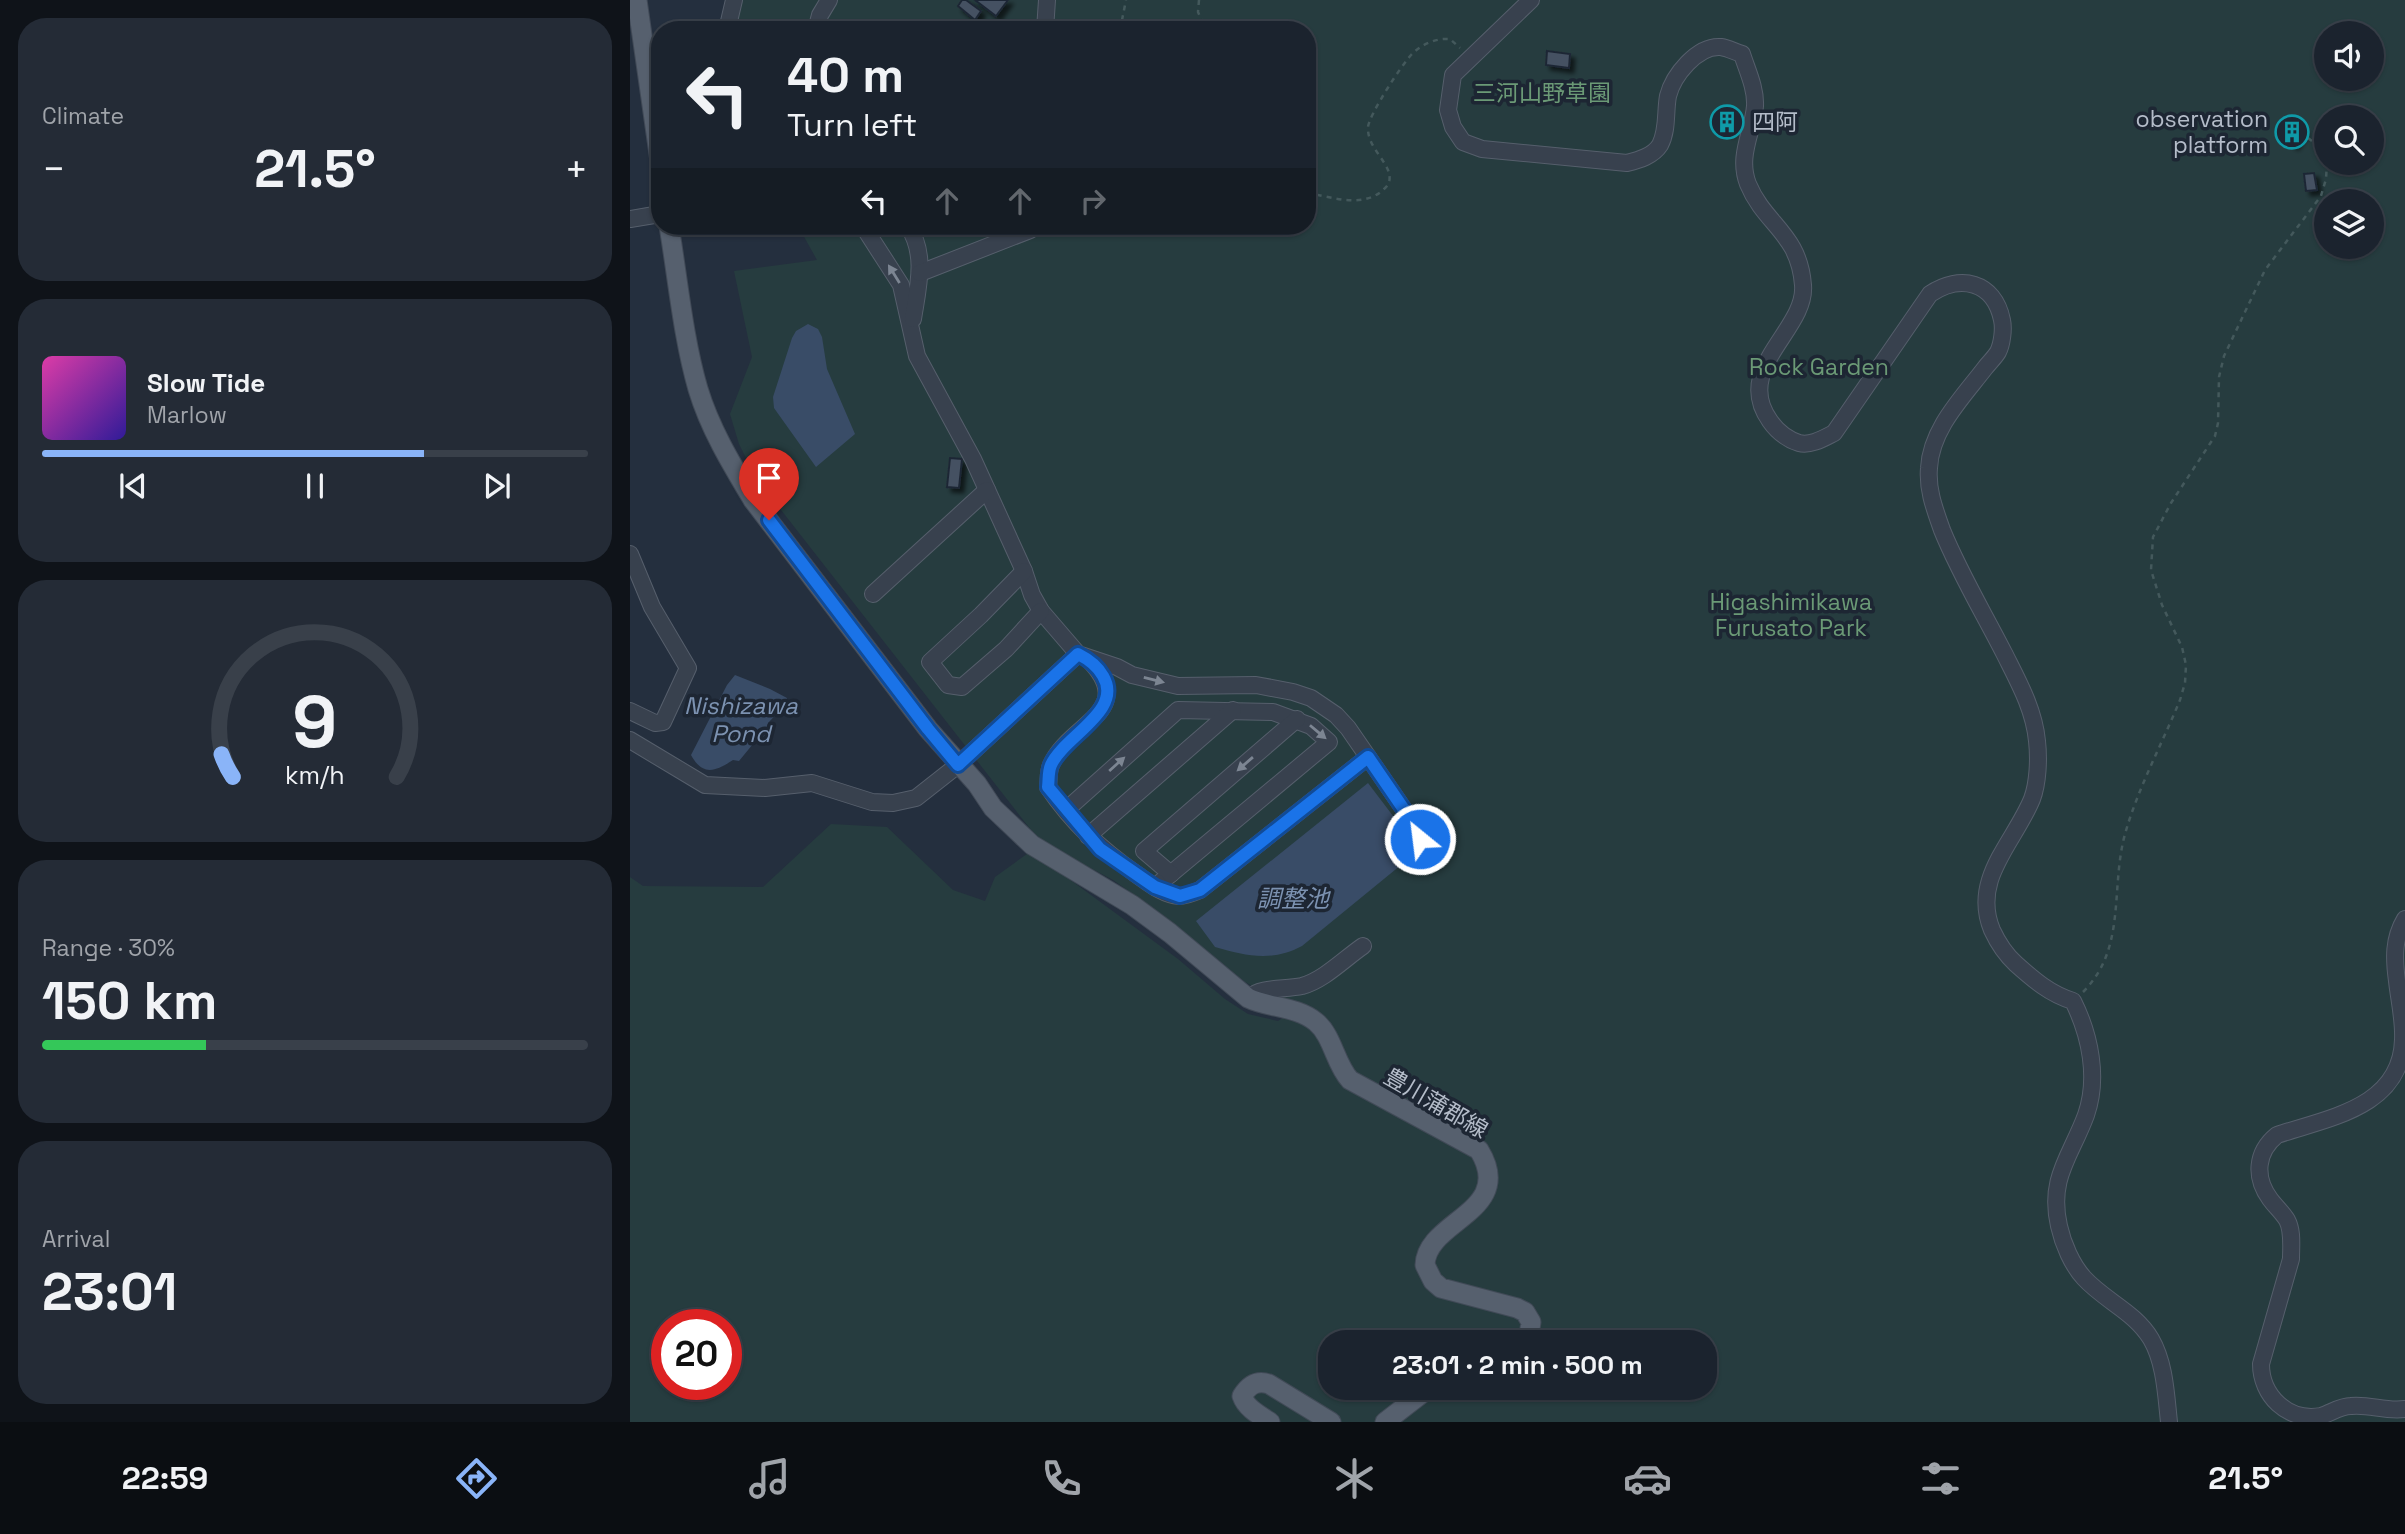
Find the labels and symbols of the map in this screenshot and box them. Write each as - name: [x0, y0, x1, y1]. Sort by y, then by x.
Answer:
- park label: 三河山野草園: [1473, 78, 1611, 108]
- building icon: 四阿: [1708, 103, 1746, 141]
- place label: observation platform: [2136, 104, 2268, 160]
- place label: 四阿: [1752, 107, 1798, 137]
- building icon: observation platform: [2273, 113, 2311, 151]
- one-way arrow: [888, 264, 901, 283]
- park label: Rock Garden: [1749, 352, 1889, 382]
- pin: [739, 448, 799, 520]
- park label: Higashimikawa Furusato Park: [1710, 587, 1872, 643]
- one-way arrow: [1143, 675, 1165, 686]
- water label: Nishizawa Pond: [684, 690, 798, 749]
- one-way arrow: [1309, 725, 1327, 740]
- one-way arrow: [1236, 756, 1254, 772]
- one-way arrow: [1108, 757, 1125, 773]
- position arrow: [1383, 802, 1457, 876]
- water label: 調整池: [1257, 883, 1331, 914]
- street label: 豊川蒲郡線: [1379, 1061, 1493, 1145]
- speed limit sign: 20: [651, 1309, 742, 1400]

